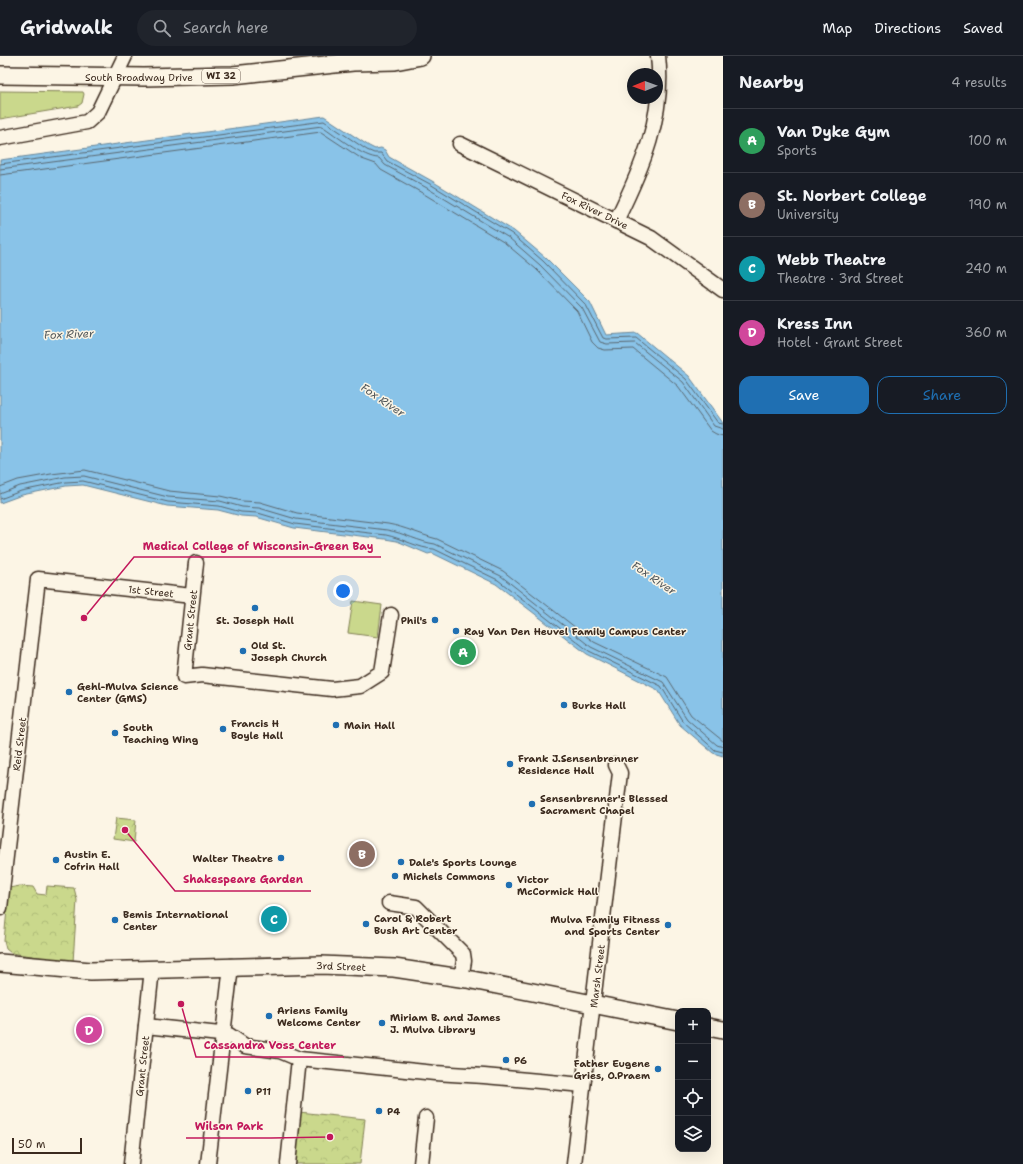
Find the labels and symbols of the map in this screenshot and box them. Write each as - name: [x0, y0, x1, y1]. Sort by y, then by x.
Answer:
- north arrow: [627, 68, 663, 104]
- road number: WI 32: [202, 69, 240, 83]
- street label: South Broadway Drive: [85, 71, 193, 84]
- street label: Fox River Drive: [559, 189, 631, 232]
- water label: Fox River: [44, 326, 95, 343]
- water label: Fox River: [358, 380, 408, 421]
- callout: Medical College of Wisconsin-Green Bay: [134, 534, 381, 557]
- text: Medical College of Wisconsin-Green Bay: [143, 539, 374, 554]
- water label: Fox River: [629, 558, 679, 599]
- your location: [333, 581, 353, 601]
- street label: 1st Street: [128, 583, 174, 600]
- street label: Grant Street: [181, 589, 200, 651]
- marker: St. Joseph Hall: [250, 603, 260, 613]
- place label: St. Joseph Hall: [216, 614, 294, 627]
- place label: Phil's: [401, 614, 427, 627]
- marker: Phil's: [430, 615, 440, 625]
- place label: Ray Van Den Heuvel Family Campus Center: [464, 625, 687, 638]
- marker: Ray Van Den Heuvel Family Campus Center: [451, 626, 461, 636]
- pin: A: [450, 637, 476, 667]
- place label: Old St. Joseph Church: [251, 639, 327, 664]
- marker: Old St. Joseph Church: [238, 646, 248, 656]
- place label: Gehl-Mulva Science Center (GMS): [77, 680, 179, 705]
- marker: Gehl-Mulva Science Center (GMS): [64, 687, 74, 697]
- place label: Burke Hall: [572, 699, 627, 712]
- marker: Burke Hall: [559, 700, 569, 710]
- street label: Reid Street: [10, 716, 29, 772]
- place label: Francis H Boyle Hall: [231, 717, 284, 742]
- place label: Main Hall: [344, 719, 395, 732]
- marker: Main Hall: [331, 720, 341, 730]
- place label: South Teaching Wing: [123, 721, 199, 746]
- marker: Francis H Boyle Hall: [218, 724, 228, 734]
- marker: South Teaching Wing: [110, 728, 120, 738]
- place label: Frank J.Sensenbrenner Residence Hall: [518, 752, 639, 777]
- marker: Frank J.Sensenbrenner Residence Hall: [505, 759, 515, 769]
- place label: Sensenbrenner's Blessed Sacrament Chapel: [540, 792, 668, 817]
- marker: Sensenbrenner's Blessed Sacrament Chapel: [527, 799, 537, 809]
- pin: B: [349, 839, 375, 869]
- place label: Austin E. Cofrin Hall: [64, 848, 120, 873]
- place label: Walter Theatre: [193, 852, 273, 865]
- marker: Walter Theatre: [276, 853, 286, 863]
- marker: Austin E. Cofrin Hall: [51, 855, 61, 865]
- place label: Dale's Sports Lounge: [409, 856, 517, 869]
- marker: Dale's Sports Lounge: [396, 857, 406, 867]
- callout: Shakespeare Garden: [175, 868, 311, 891]
- place label: Michels Commons: [403, 870, 495, 883]
- marker: Michels Commons: [390, 871, 400, 881]
- text: Shakespeare Garden: [183, 872, 304, 887]
- place label: Victor McCormick Hall: [517, 873, 599, 898]
- marker: Victor McCormick Hall: [504, 880, 514, 890]
- pin: C: [261, 904, 287, 934]
- place label: Bemis International Center: [123, 908, 229, 933]
- place label: Carol & Robert Bush Art Center: [374, 912, 458, 937]
- place label: Mulva Family Fitness and Sports Center: [550, 913, 661, 938]
- marker: Bemis International Center: [110, 915, 120, 925]
- marker: Carol & Robert Bush Art Center: [361, 919, 371, 929]
- marker: Mulva Family Fitness and Sports Center: [663, 920, 673, 930]
- street label: Marsh Street: [587, 944, 608, 1009]
- street label: 3rd Street: [316, 959, 366, 974]
- place label: Ariens Family Welcome Center: [277, 1004, 361, 1029]
- marker: Ariens Family Welcome Center: [264, 1011, 274, 1021]
- place label: Miriam B. and James J. Mulva Library: [390, 1011, 501, 1036]
- pin: D: [76, 1015, 102, 1045]
- marker: Miriam B. and James J. Mulva Library: [377, 1018, 387, 1028]
- callout: Cassandra Voss Center: [196, 1034, 344, 1057]
- street label: Grant Street: [133, 1035, 152, 1097]
- text: Cassandra Voss Center: [204, 1038, 336, 1053]
- place label: P6: [514, 1054, 527, 1067]
- marker: P6: [501, 1055, 511, 1065]
- place label: Father Eugene Gries, O.Praem: [574, 1057, 650, 1082]
- marker: Father Eugene Gries, O.Praem: [653, 1064, 663, 1074]
- place label: P11: [256, 1085, 271, 1098]
- marker: P11: [243, 1086, 253, 1096]
- place label: P4: [387, 1105, 400, 1118]
- marker: P4: [374, 1106, 384, 1116]
- callout: Wilson Park: [186, 1115, 271, 1138]
- text: Wilson Park: [195, 1119, 263, 1134]
- scale bar: [12, 1136, 82, 1155]

